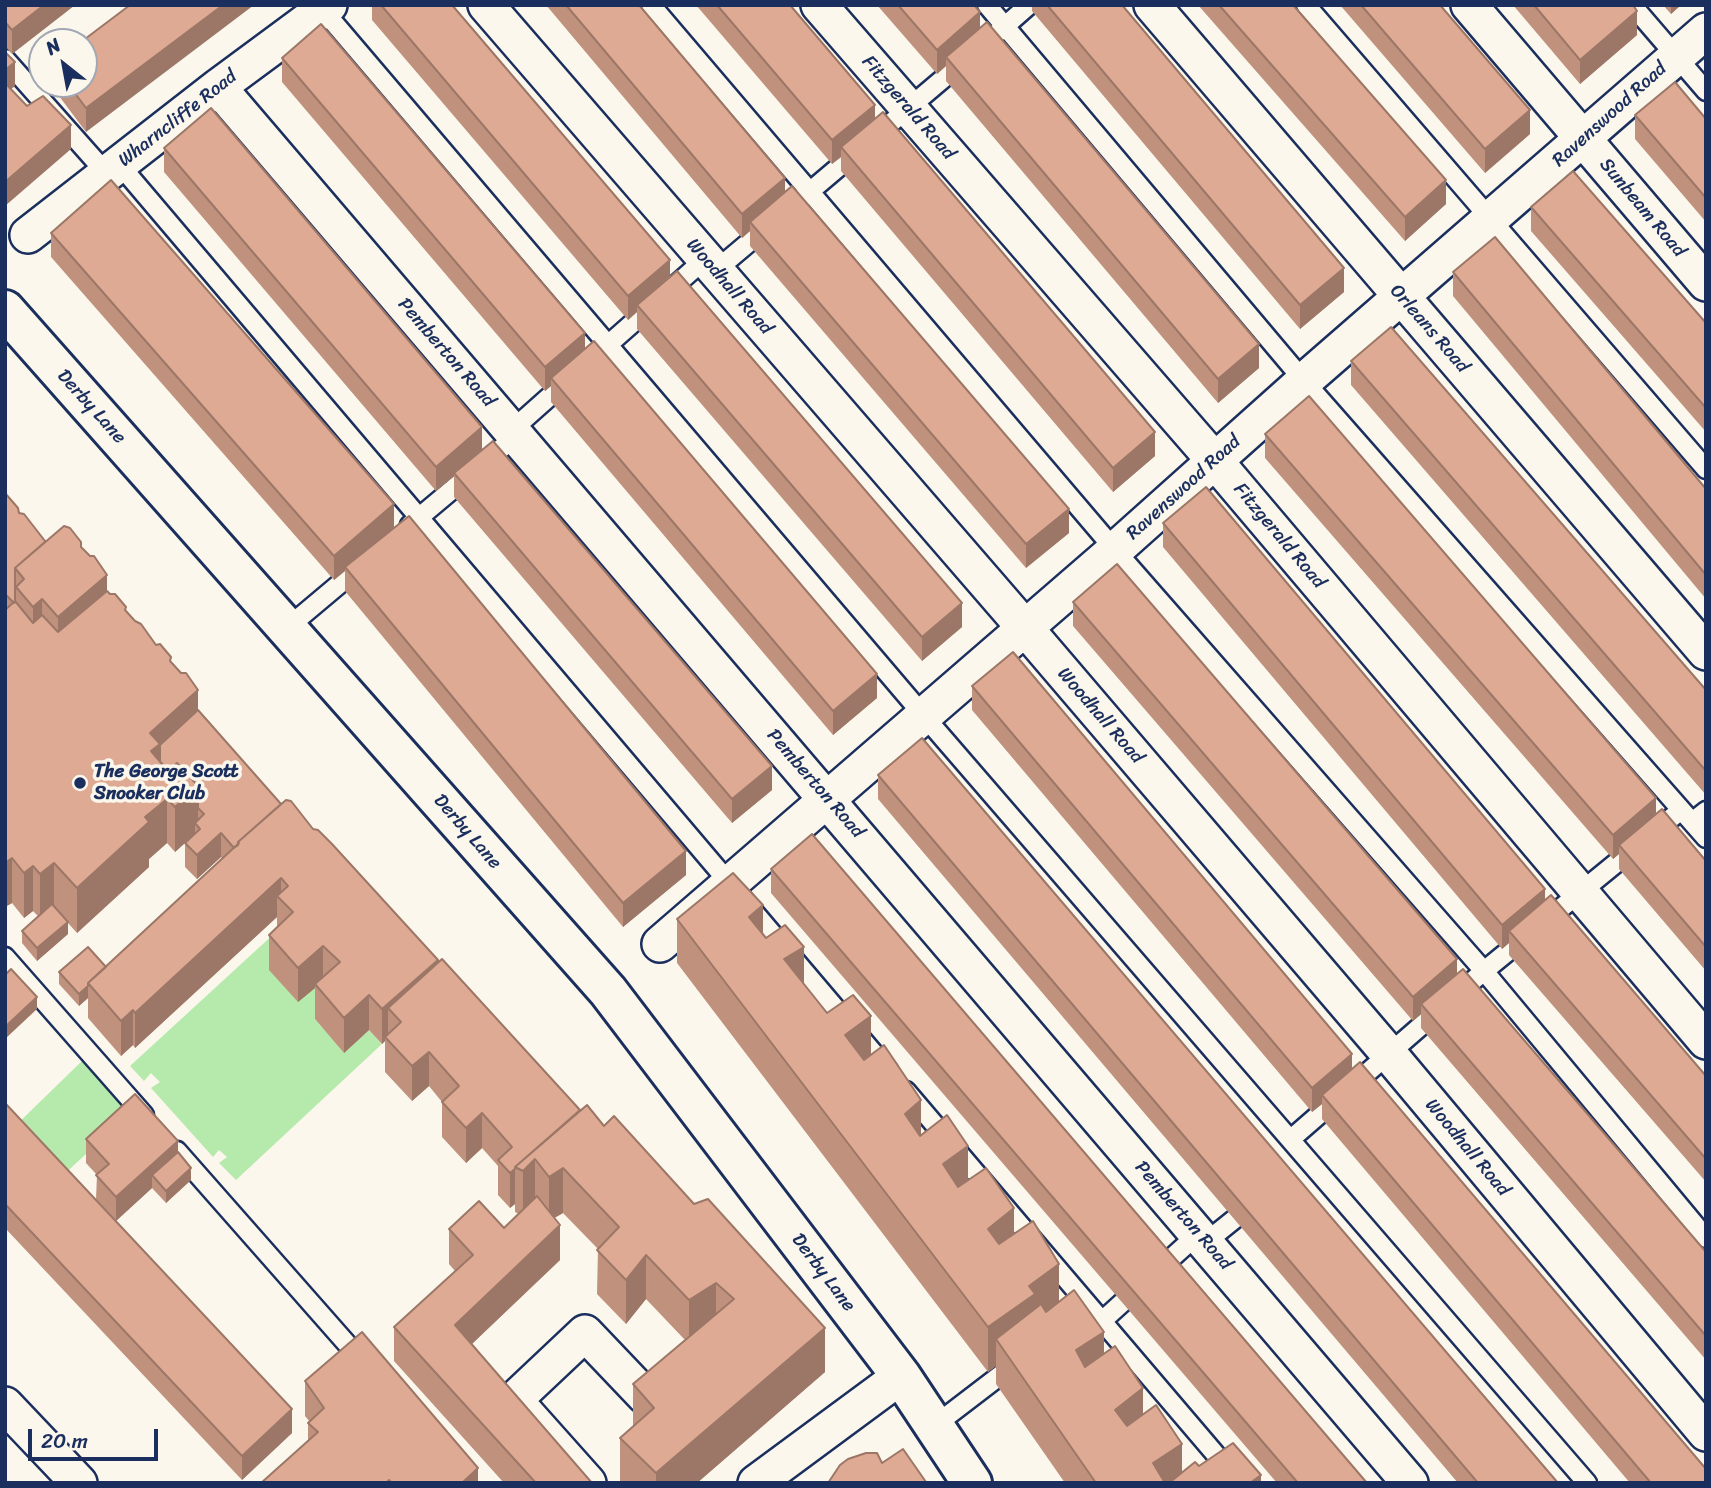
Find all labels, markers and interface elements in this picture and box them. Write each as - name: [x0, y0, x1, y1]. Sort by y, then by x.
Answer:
- north arrow: [28, 28, 98, 98]
- text: N: [39, 29, 67, 64]
- street label: Fitzgerald Road: [857, 51, 959, 165]
- street label: Ravenswood Road: [1548, 58, 1672, 172]
- street label: Wharncliffe Road: [114, 66, 242, 172]
- street label: Sunbeam Road: [1594, 154, 1690, 262]
- street label: Woodhall Road: [681, 234, 777, 340]
- street label: Orleans Road: [1384, 280, 1474, 378]
- street label: Pemberton Road: [392, 294, 500, 412]
- street label: Derby Lane: [52, 365, 130, 449]
- street label: Ravenswood Road: [1122, 431, 1246, 545]
- street label: Fitzgerald Road: [1228, 479, 1330, 593]
- street label: Woodhall Road: [1052, 663, 1148, 769]
- street label: Pemberton Road: [761, 725, 869, 843]
- place label: The George Scott Snooker Club: [94, 761, 239, 805]
- marker: The George Scott Snooker Club: [72, 775, 88, 791]
- street label: Derby Lane: [428, 790, 506, 874]
- street label: Woodhall Road: [1420, 1095, 1514, 1201]
- street label: Pemberton Road: [1129, 1157, 1237, 1275]
- street label: Derby Lane: [786, 1229, 860, 1317]
- scale bar: [32, 1414, 161, 1458]
- text: 20 m: [41, 1422, 88, 1460]

